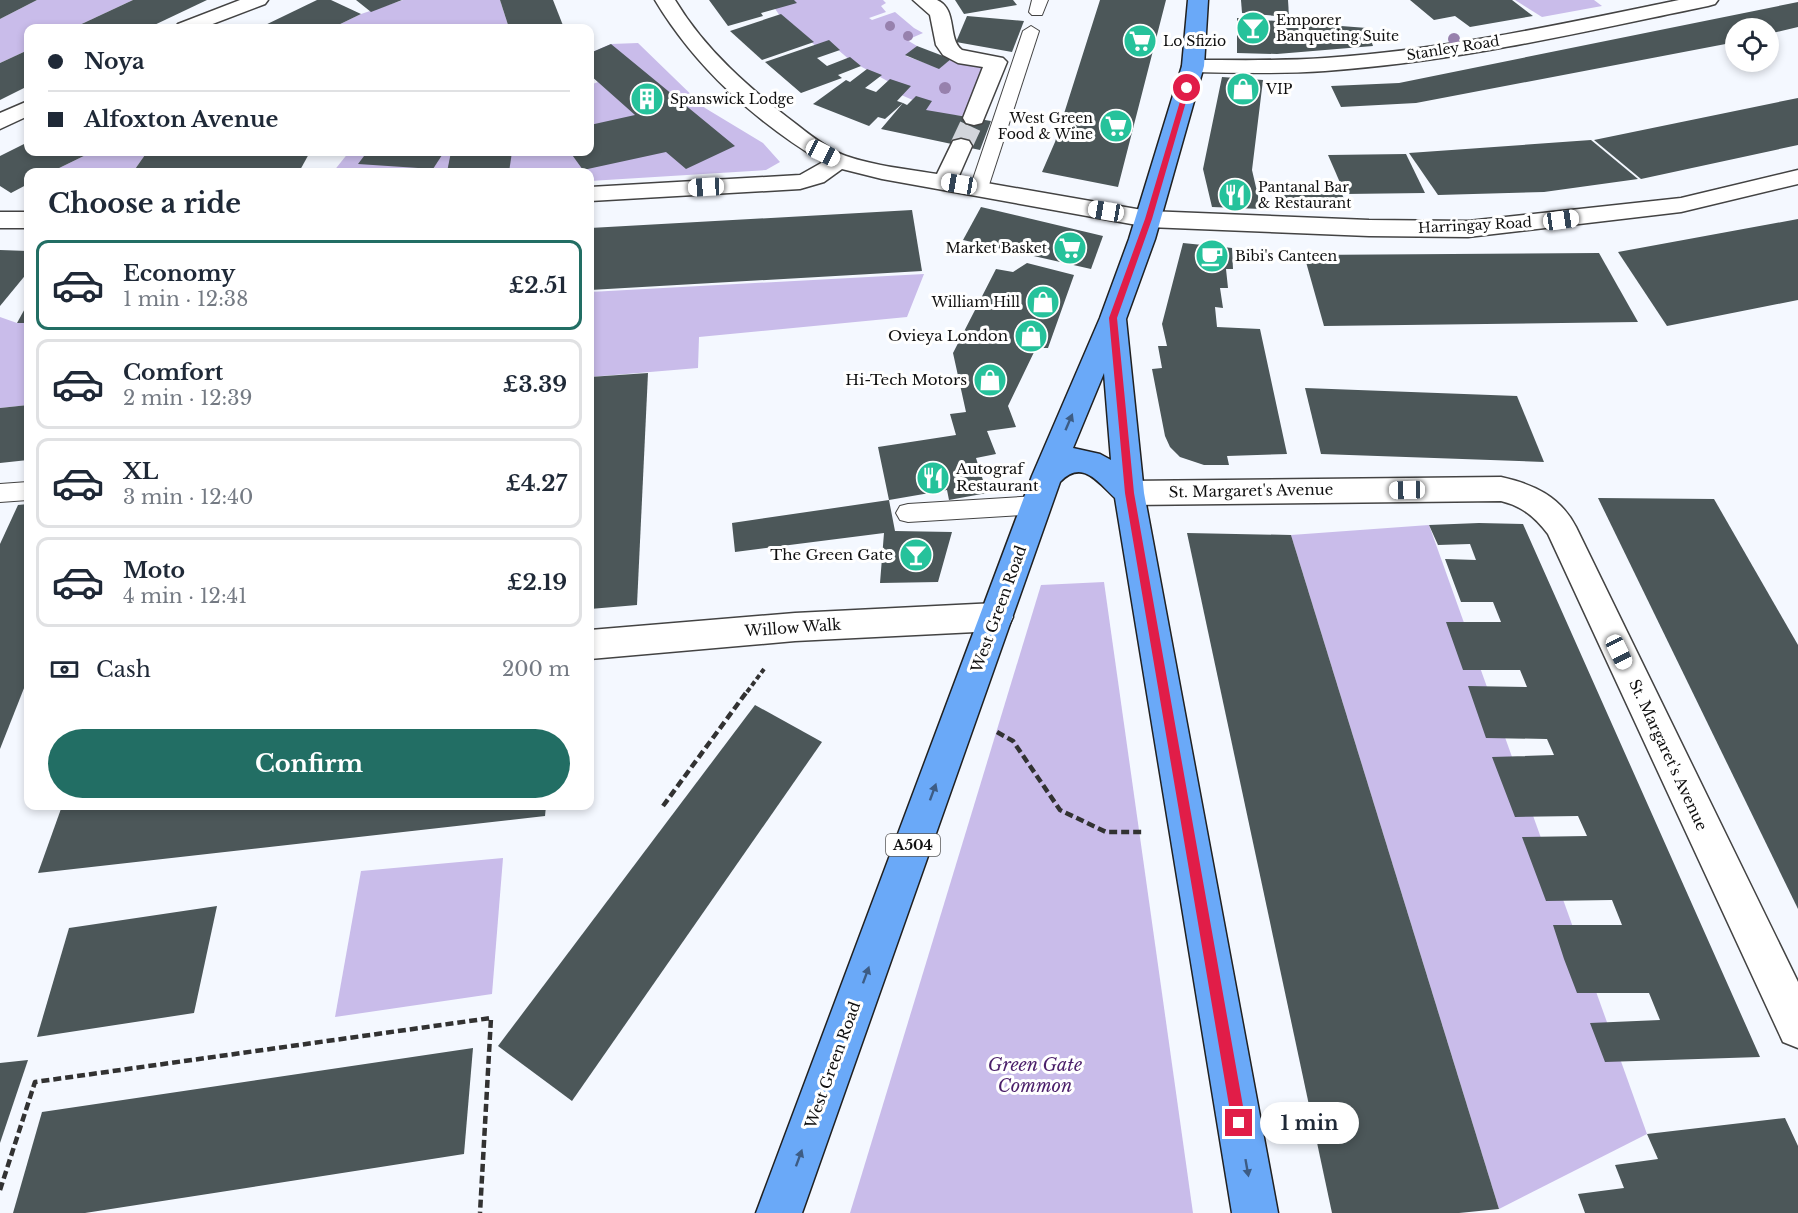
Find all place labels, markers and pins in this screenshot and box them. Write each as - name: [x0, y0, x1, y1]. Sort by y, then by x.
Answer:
- bar icon: Emporer Banqueting Suite: [1235, 10, 1271, 46]
- place label: Emporer Banqueting Suite: [1276, 11, 1399, 45]
- supermarket icon: Lo Sfizio: [1122, 23, 1158, 59]
- place label: Lo Sfizio: [1163, 32, 1226, 50]
- shop icon: VIP: [1225, 71, 1261, 107]
- place label: VIP: [1265, 80, 1293, 98]
- building icon: Spanswick Lodge: [629, 81, 665, 117]
- place label: Spanswick Lodge: [670, 90, 794, 108]
- supermarket icon: West Green Food & Wine: [1098, 108, 1134, 144]
- place label: West Green Food & Wine: [998, 109, 1093, 143]
- restaurant icon: Pantanal Bar & Restaurant: [1217, 177, 1253, 213]
- place label: Pantanal Bar & Restaurant: [1258, 178, 1352, 212]
- supermarket icon: Market Basket: [1052, 230, 1088, 266]
- cafe icon: Bibi's Canteen: [1194, 238, 1230, 274]
- place label: Market Basket: [946, 239, 1048, 257]
- place label: Bibi's Canteen: [1235, 247, 1338, 265]
- shop icon: William Hill: [1025, 284, 1061, 320]
- place label: William Hill: [930, 293, 1020, 311]
- shop icon: Ovieya London: [1013, 318, 1049, 354]
- place label: Ovieya London: [888, 326, 1008, 345]
- shop icon: Hi-Tech Motors: [972, 362, 1008, 398]
- place label: Hi-Tech Motors: [845, 370, 967, 389]
- place label: Autograf Restaurant: [955, 459, 1039, 495]
- restaurant icon: Autograf Restaurant: [915, 460, 951, 496]
- bar icon: The Green Gate: [898, 537, 934, 573]
- place label: The Green Gate: [770, 545, 893, 564]

